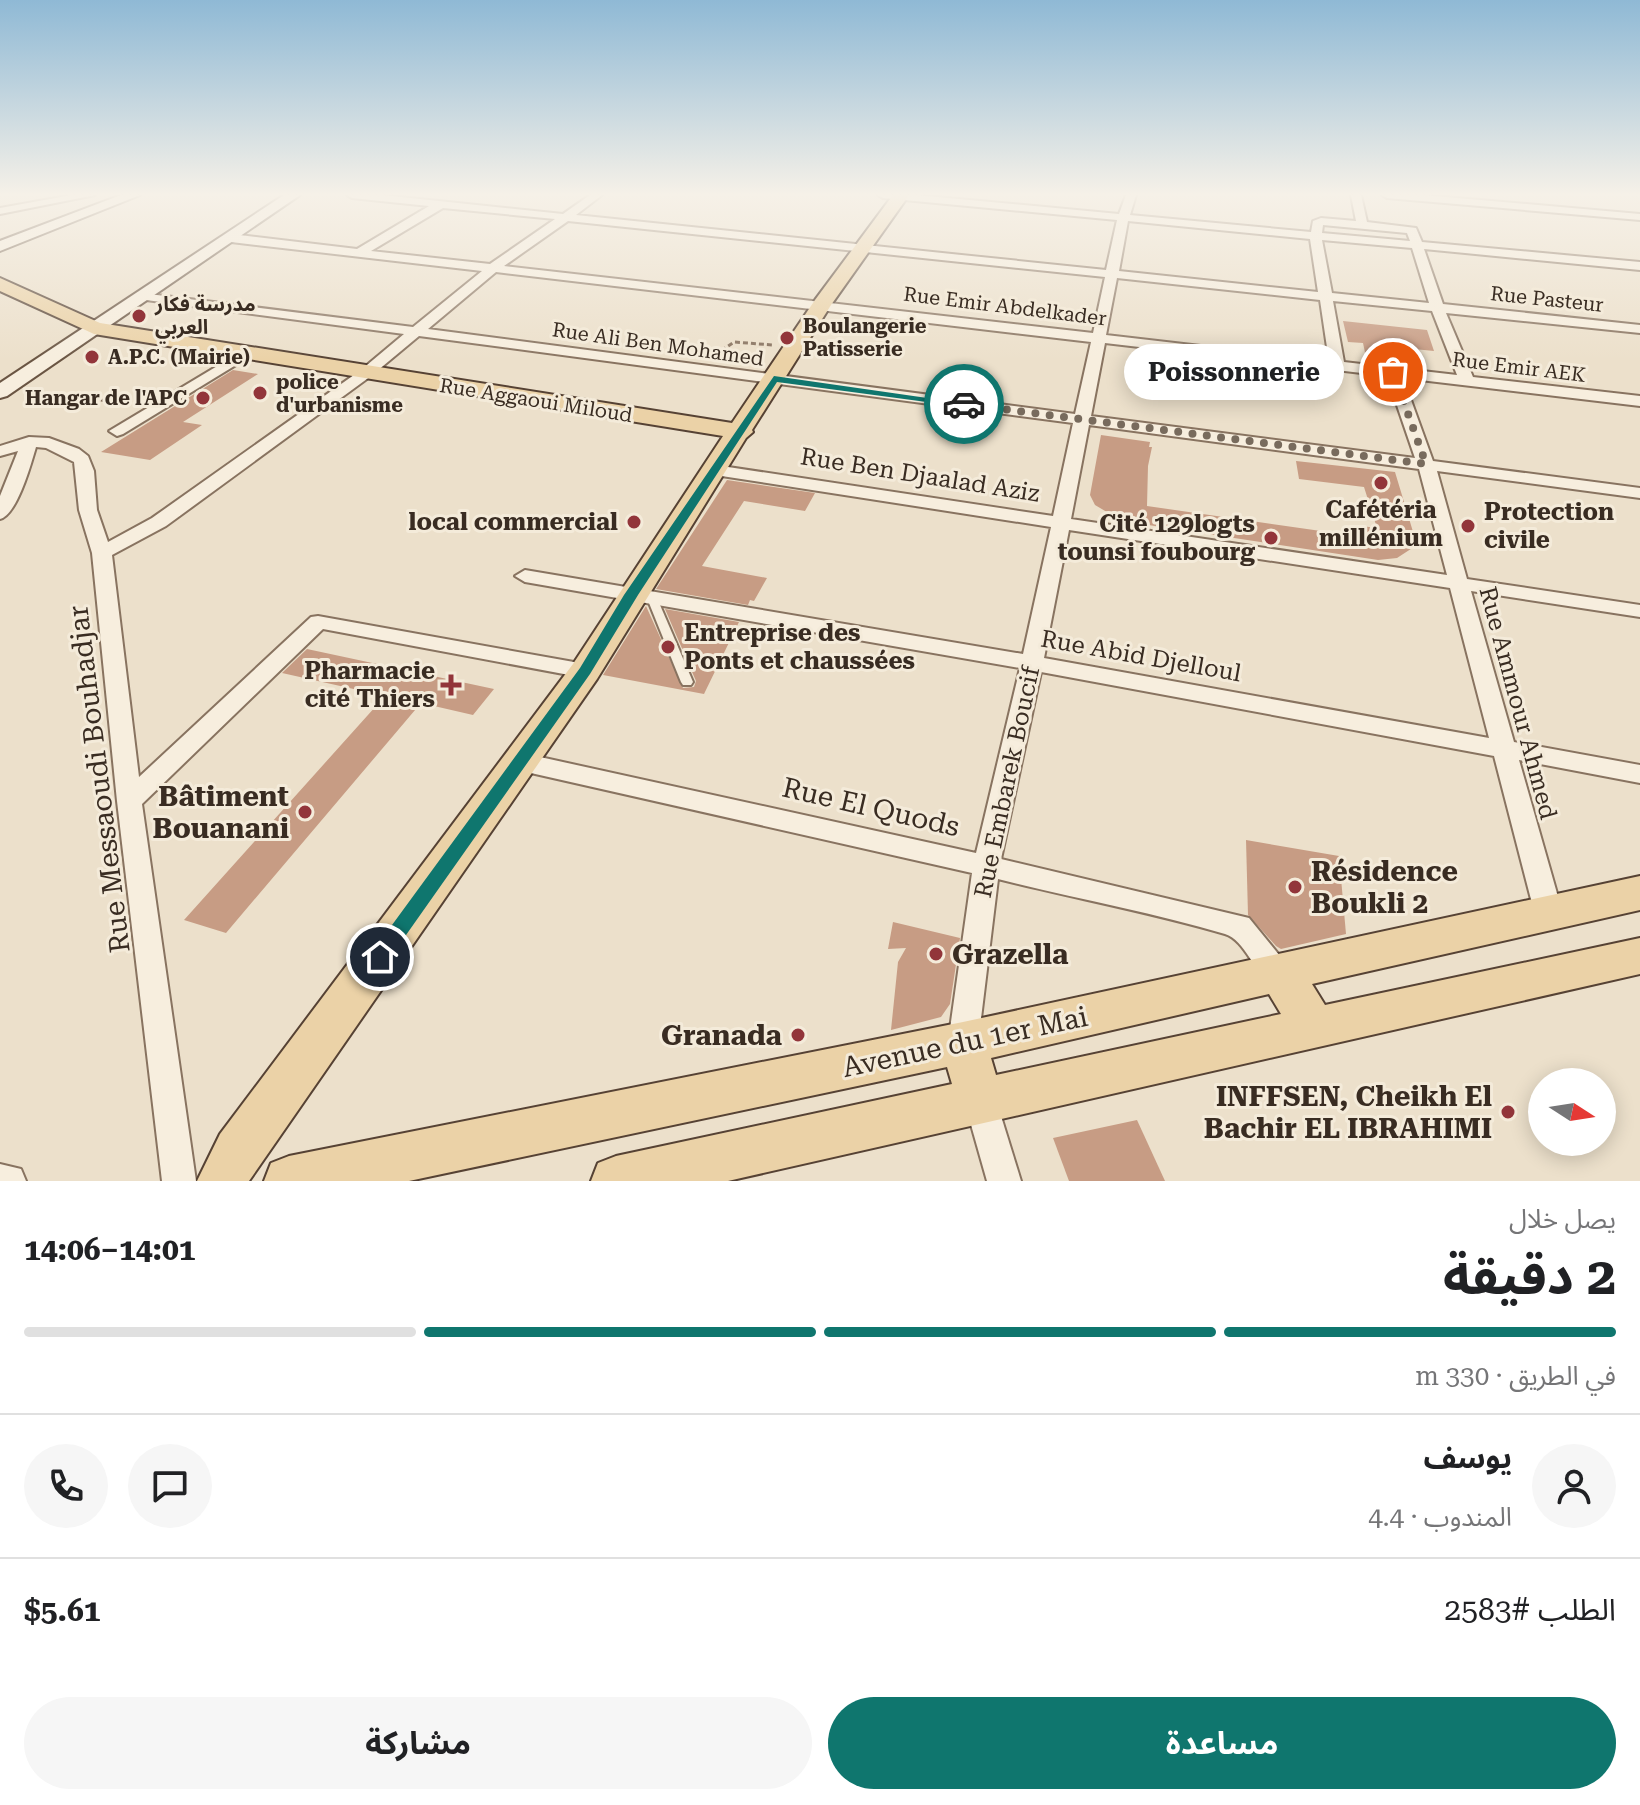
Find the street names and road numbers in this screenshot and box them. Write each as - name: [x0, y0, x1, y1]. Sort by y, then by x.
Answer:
- street label: Rue Pasteur: [1489, 281, 1605, 317]
- street label: Rue Emir Abdelkader: [902, 282, 1108, 330]
- street label: Rue Ali Ben Mohamed: [551, 317, 765, 371]
- street label: Rue Emir AEK: [1451, 347, 1587, 387]
- street label: Rue Aggaoui Miloud: [438, 373, 634, 427]
- street label: Rue Ben Djaalad Aziz: [799, 442, 1041, 508]
- street label: Rue Ammour Ahmed: [1473, 584, 1563, 822]
- street label: Rue Messaoudi Bouhadjar: [61, 603, 137, 955]
- street label: Rue Abid Djelloul: [1039, 625, 1243, 687]
- street label: Rue Embarek Boucif: [969, 663, 1045, 900]
- street label: Rue El Quods: [779, 771, 963, 843]
- street label: Avenue du 1er Mai: [839, 1000, 1091, 1084]

